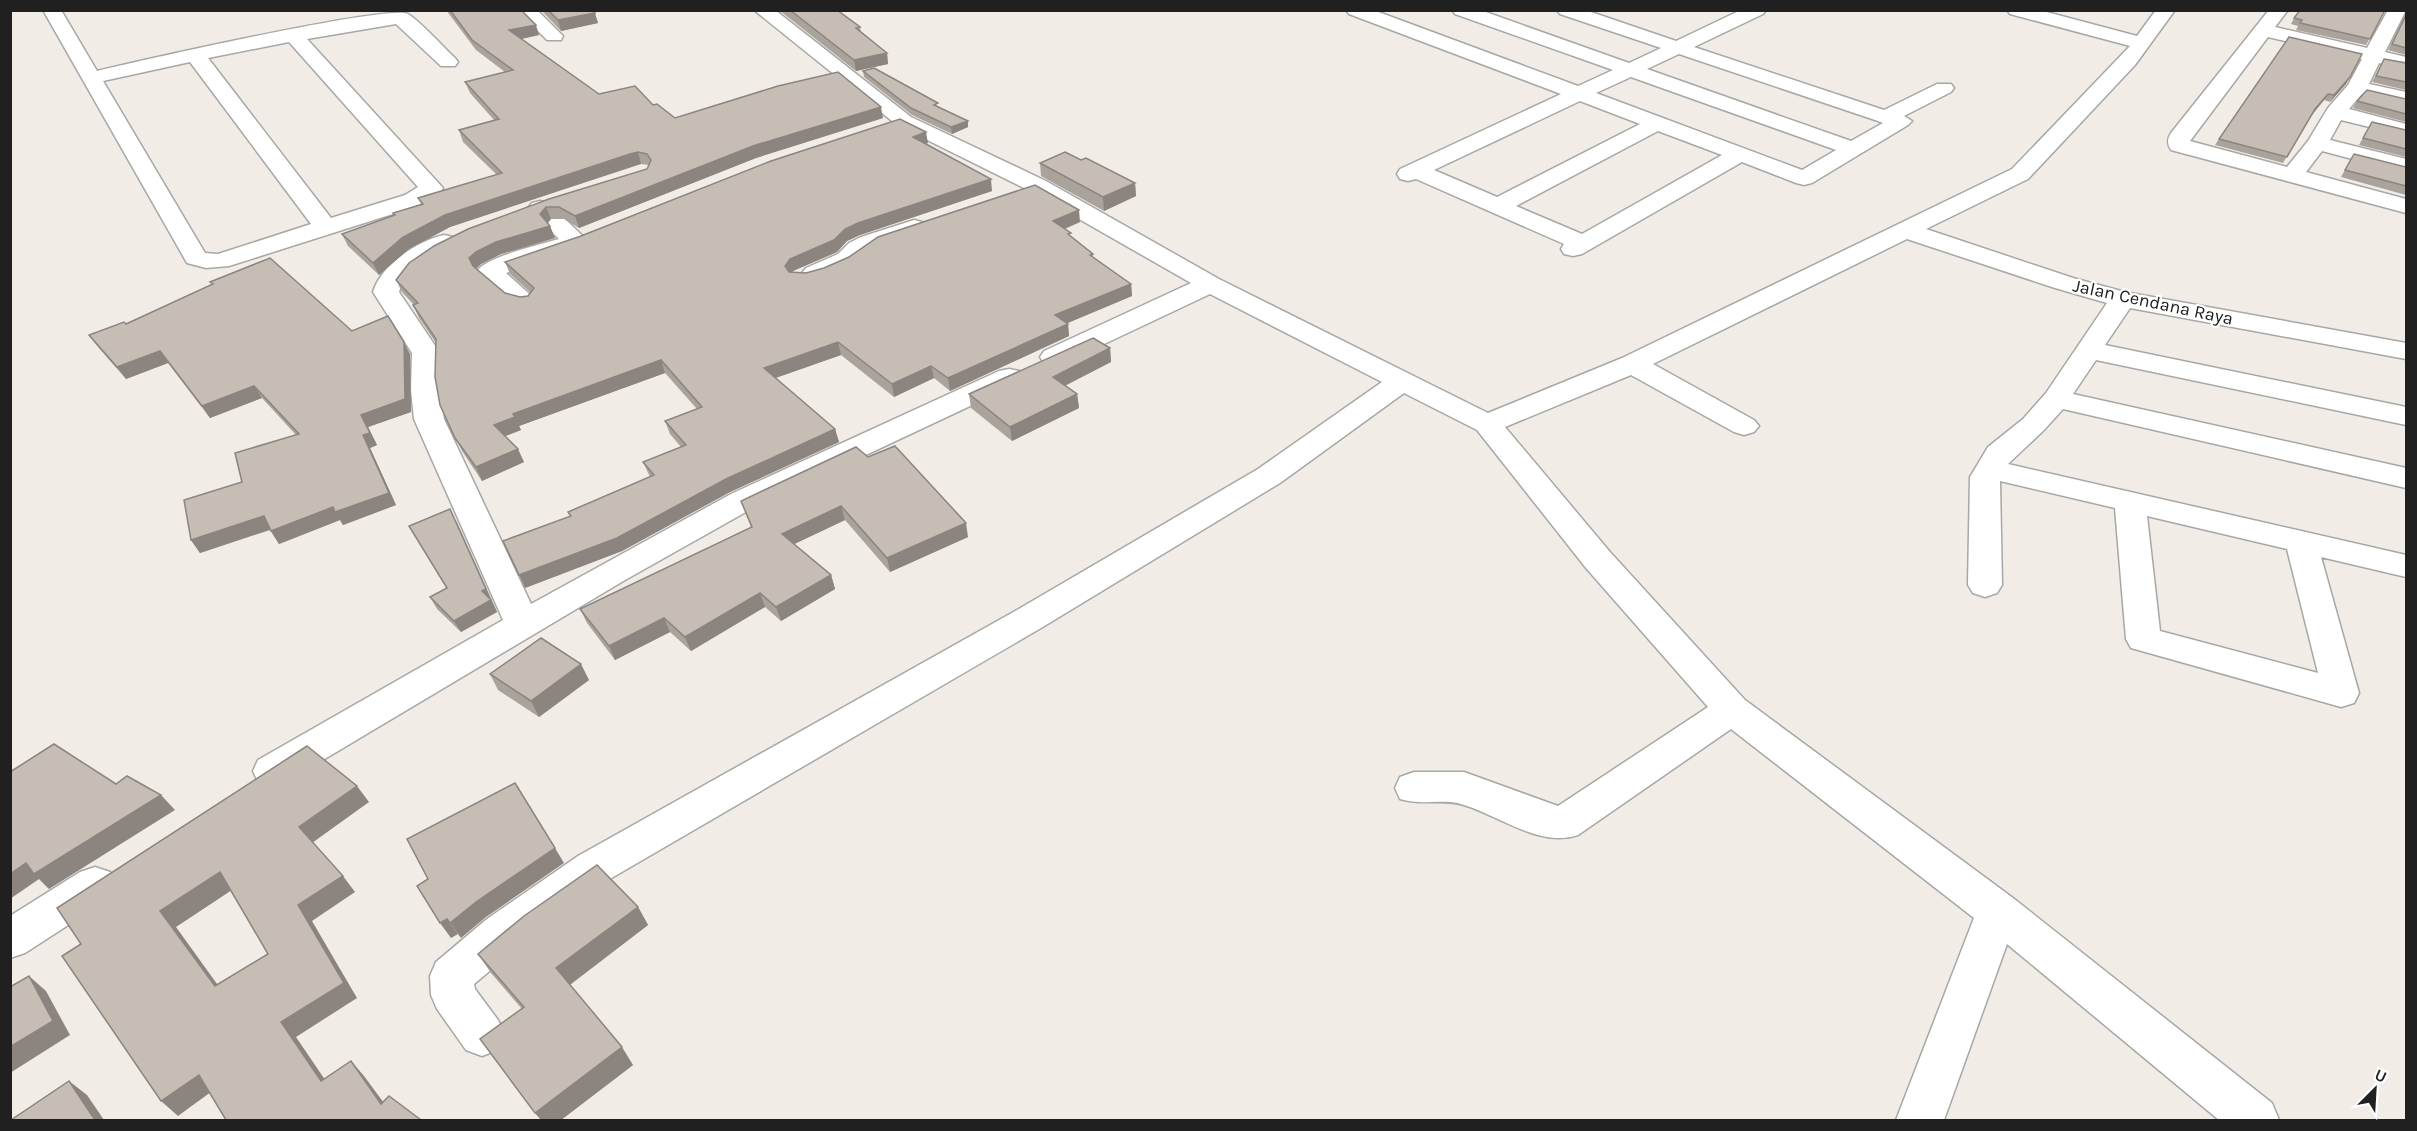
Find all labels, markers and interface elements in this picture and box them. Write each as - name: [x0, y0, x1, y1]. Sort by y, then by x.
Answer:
- street label: Jalan Cendana Raya: [2071, 274, 2235, 330]
- north arrow: [2345, 1059, 2405, 1119]
- text: U: [2372, 1065, 2390, 1087]

